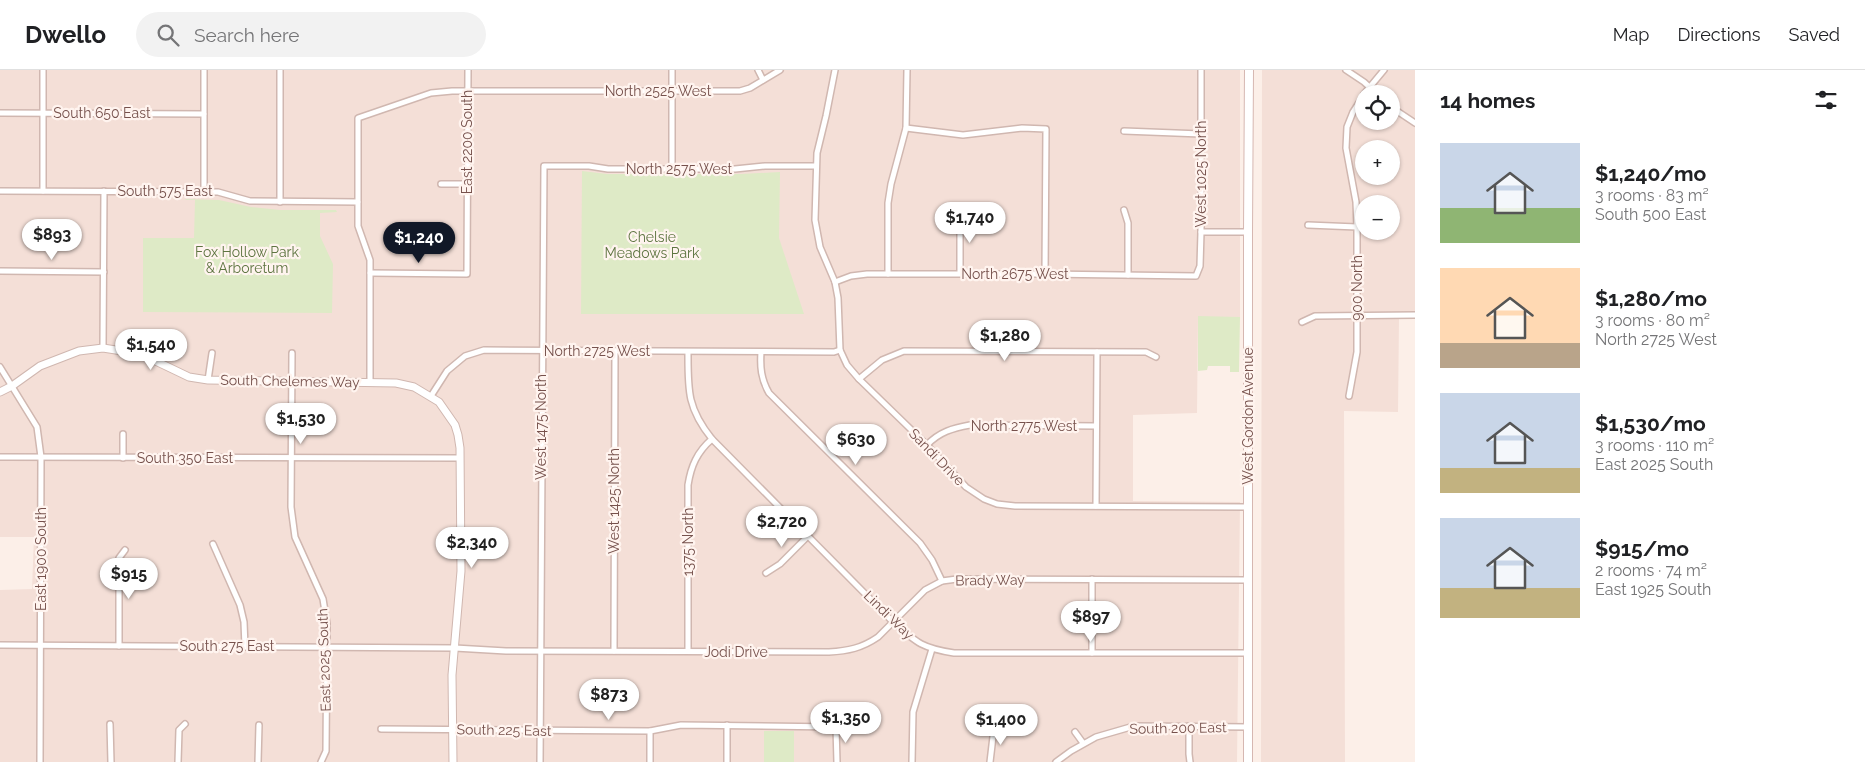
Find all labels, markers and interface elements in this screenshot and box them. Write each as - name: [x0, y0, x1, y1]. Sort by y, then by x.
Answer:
- search box: [136, 12, 486, 57]
- text: Dwello: [25, 20, 106, 49]
- icon: search: [154, 21, 182, 49]
- text: Search here: [194, 24, 300, 46]
- text: Map: [1613, 24, 1649, 45]
- text: Directions: [1677, 24, 1761, 45]
- text: Saved: [1789, 24, 1840, 45]
- street label: North 2525 West: [605, 83, 712, 99]
- map controls: [1355, 85, 1400, 240]
- button: locate: [1355, 85, 1400, 130]
- icon: filters: [1812, 86, 1840, 114]
- text: 14 homes: [1440, 88, 1535, 113]
- street label: East 2200 South: [459, 90, 475, 194]
- street label: South 650 East: [53, 105, 151, 121]
- street label: West 1025 North: [1193, 121, 1209, 227]
- button: +: [1355, 140, 1400, 185]
- street label: North 2575 West: [626, 161, 733, 177]
- text: $1,240/mo: [1595, 161, 1706, 186]
- icon: home: [1480, 163, 1540, 223]
- street label: South 575 East: [117, 183, 213, 199]
- text: 3 rooms · 83 m²: [1595, 186, 1709, 205]
- button: −: [1355, 195, 1400, 240]
- pin: $1,740: [929, 202, 1011, 244]
- text: South 500 East: [1595, 205, 1706, 224]
- text: $1,740: [946, 208, 994, 227]
- pin: $893: [22, 218, 82, 261]
- pin: $1,240: [378, 222, 460, 264]
- text: $893: [33, 225, 71, 244]
- text: $1,240: [394, 228, 444, 247]
- park label: Chelsie Meadows Park: [605, 229, 700, 261]
- park label: Fox Hollow Park & Arboretum: [195, 244, 299, 276]
- street label: 900 North: [1349, 255, 1365, 321]
- street label: North 2675 West: [961, 266, 1069, 282]
- text: $1,280/mo: [1595, 286, 1707, 311]
- icon: home: [1480, 288, 1540, 348]
- text: 3 rooms · 80 m²: [1595, 311, 1710, 330]
- pin: $1,280: [964, 320, 1046, 362]
- text: $1,280: [980, 326, 1030, 345]
- pin: $1,540: [110, 328, 192, 371]
- text: North 2725 West: [1595, 330, 1717, 349]
- text: $1,540: [126, 335, 176, 354]
- street label: North 2725 West: [544, 343, 651, 359]
- street label: West Gordon Avenue: [1240, 347, 1256, 485]
- street label: South Chelemes Way: [220, 372, 360, 390]
- street label: West 1475 North: [533, 374, 549, 480]
- pin: $1,530: [260, 402, 342, 445]
- text: $1,530: [276, 409, 326, 428]
- text: $1,530/mo: [1595, 411, 1706, 436]
- icon: home: [1480, 413, 1540, 473]
- street label: North 2775 West: [971, 418, 1078, 434]
- pin: $630: [826, 424, 886, 466]
- street label: Sandi Drive: [906, 425, 968, 489]
- text: $630: [837, 430, 875, 449]
- text: 3 rooms · 110 m²: [1595, 436, 1714, 455]
- street label: West 1425 North: [606, 448, 622, 554]
- street label: South 350 East: [137, 450, 233, 466]
- text: East 2025 South: [1595, 455, 1713, 474]
- pin: $2,720: [741, 506, 823, 548]
- street label: East 1900 South: [33, 507, 49, 611]
- street label: 1375 North: [680, 508, 696, 576]
- text: $2,720: [757, 512, 807, 531]
- pin: $2,340: [431, 526, 513, 569]
- text: $2,340: [447, 533, 497, 552]
- text: $915/mo: [1595, 536, 1689, 561]
- icon: home: [1480, 538, 1540, 598]
- pin: $915: [99, 558, 159, 600]
- text: 2 rooms · 74 m²: [1595, 561, 1707, 580]
- text: $915: [111, 564, 147, 583]
- street label: Brady Way: [955, 571, 1025, 589]
- text: East 1925 South: [1595, 580, 1711, 599]
- street label: Lindi Way: [861, 587, 918, 643]
- pin: $897: [1061, 600, 1121, 643]
- text: $897: [1072, 607, 1110, 626]
- street label: East 2025 South: [314, 608, 334, 712]
- street label: South 275 East: [180, 638, 275, 654]
- street label: Jodi Drive: [704, 644, 768, 660]
- pin: $873: [579, 678, 639, 721]
- text: $873: [590, 685, 628, 704]
- pin: $1,350: [805, 702, 887, 744]
- pin: $1,400: [960, 704, 1042, 746]
- text: $1,350: [821, 708, 871, 727]
- text: $1,400: [976, 710, 1026, 729]
- street label: South 200 East: [1129, 719, 1227, 737]
- street label: South 225 East: [456, 721, 552, 739]

